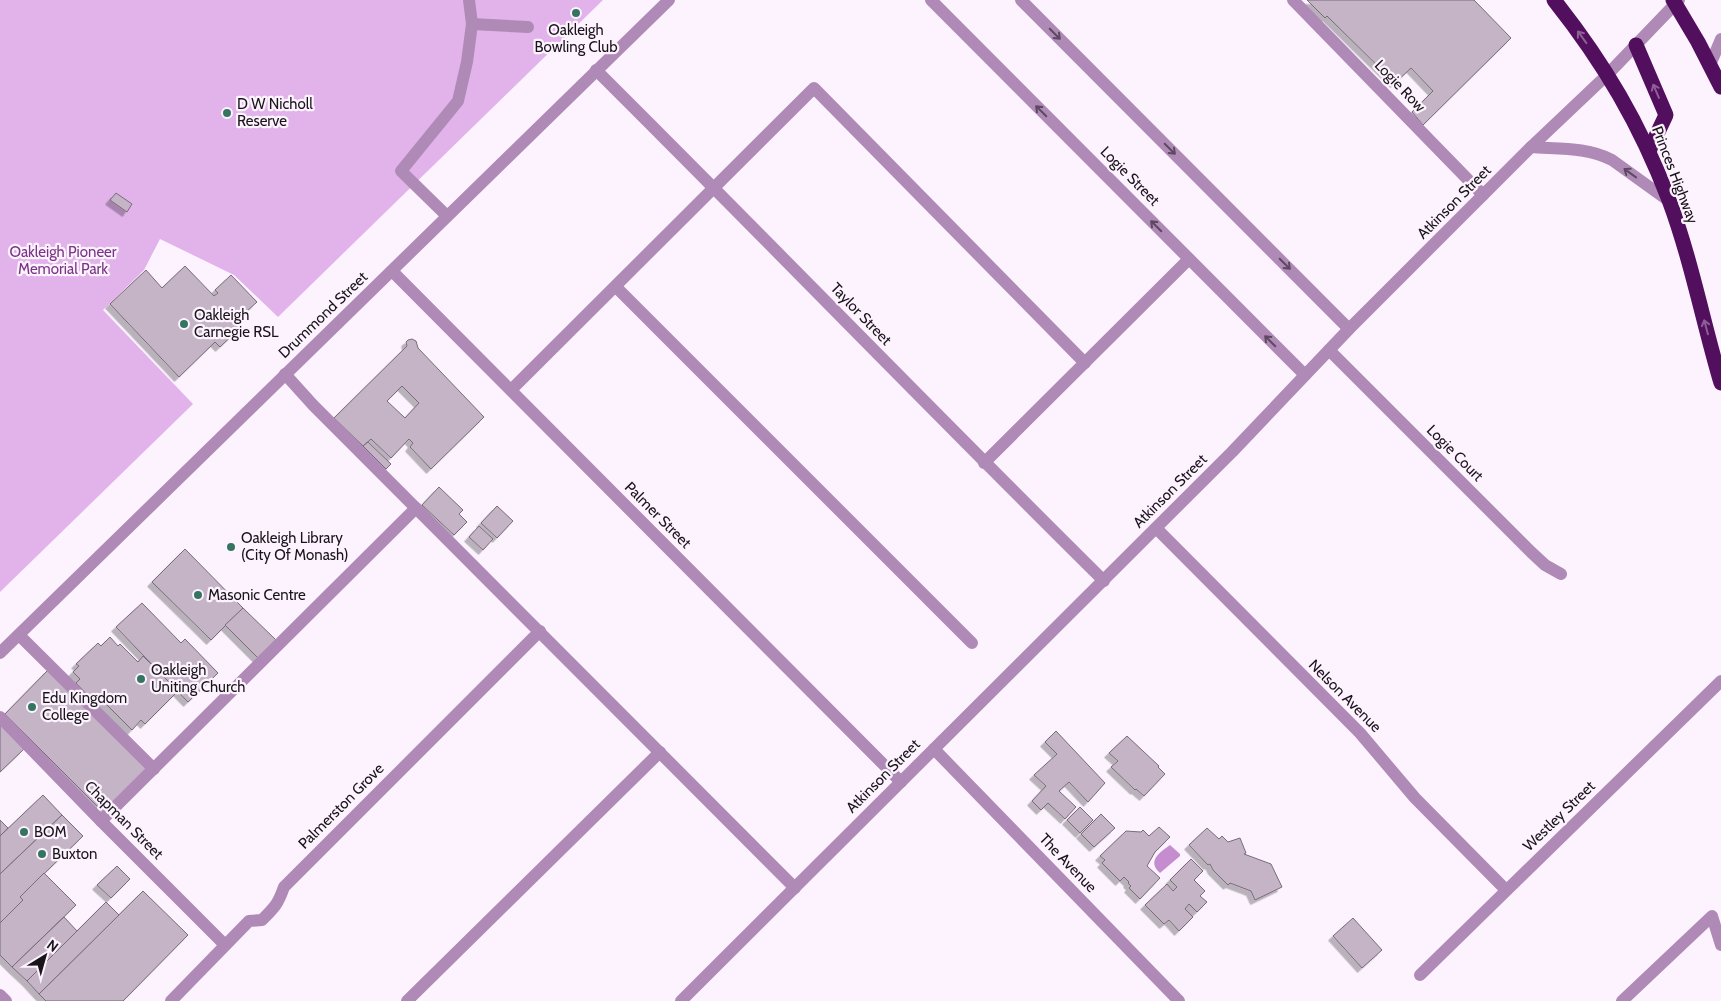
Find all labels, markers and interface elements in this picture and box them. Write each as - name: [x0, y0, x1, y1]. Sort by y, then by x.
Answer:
- marker: Oakleigh Bowling Club: [570, 7, 582, 19]
- place label: Oakleigh Bowling Club: [535, 21, 617, 56]
- one-way arrow: [1049, 28, 1061, 40]
- one-way arrow: [1577, 30, 1587, 44]
- street label: Logie Row: [1371, 56, 1429, 116]
- one-way arrow: [1651, 84, 1660, 99]
- place label: D W Nicholl Reserve: [237, 95, 313, 130]
- one-way arrow: [1036, 105, 1048, 117]
- marker: D W Nicholl Reserve: [221, 107, 233, 119]
- street label: Princes Highway: [1648, 124, 1702, 227]
- street label: Logie Street: [1097, 143, 1163, 209]
- one-way arrow: [1164, 143, 1176, 156]
- street label: Atkinson Street: [1413, 161, 1495, 243]
- one-way arrow: [1623, 168, 1637, 178]
- one-way arrow: [1150, 220, 1162, 232]
- park label: Oakleigh Pioneer Memorial Park: [9, 243, 117, 278]
- one-way arrow: [1279, 258, 1291, 270]
- street label: Drummond Street: [275, 268, 371, 362]
- street label: Taylor Street: [827, 279, 895, 349]
- place label: Oakleigh Carnegie RSL: [194, 306, 279, 341]
- marker: Oakleigh Carnegie RSL: [178, 318, 190, 330]
- one-way arrow: [1701, 320, 1710, 336]
- one-way arrow: [1264, 335, 1277, 347]
- street label: Logie Court: [1423, 421, 1487, 485]
- street label: Atkinson Street: [1129, 450, 1211, 532]
- street label: Palmer Street: [621, 478, 695, 552]
- place label: Oakleigh Library (City Of Monash): [241, 529, 349, 564]
- marker: Oakleigh Library (City Of Monash): [225, 541, 237, 553]
- place label: Masonic Centre: [208, 586, 306, 604]
- marker: Masonic Centre: [192, 589, 204, 601]
- street label: Nelson Avenue: [1305, 656, 1385, 736]
- place label: Oakleigh Uniting Church: [151, 661, 245, 696]
- marker: Oakleigh Uniting Church: [135, 673, 147, 685]
- place label: Edu Kingdom College: [42, 689, 127, 724]
- marker: Edu Kingdom College: [26, 701, 38, 713]
- street label: Atkinson Street: [842, 735, 924, 817]
- street label: Palmerston Grove: [295, 759, 388, 852]
- street label: Chapman Street: [81, 777, 167, 863]
- street label: Westley Street: [1519, 777, 1599, 855]
- place label: BOM: [34, 823, 67, 841]
- marker: BOM: [18, 826, 30, 838]
- street label: The Avenue: [1036, 830, 1101, 896]
- place label: Buxton: [52, 845, 97, 863]
- marker: Buxton: [36, 848, 48, 860]
- north arrow: [20, 931, 70, 981]
- text: N: [43, 935, 62, 956]

